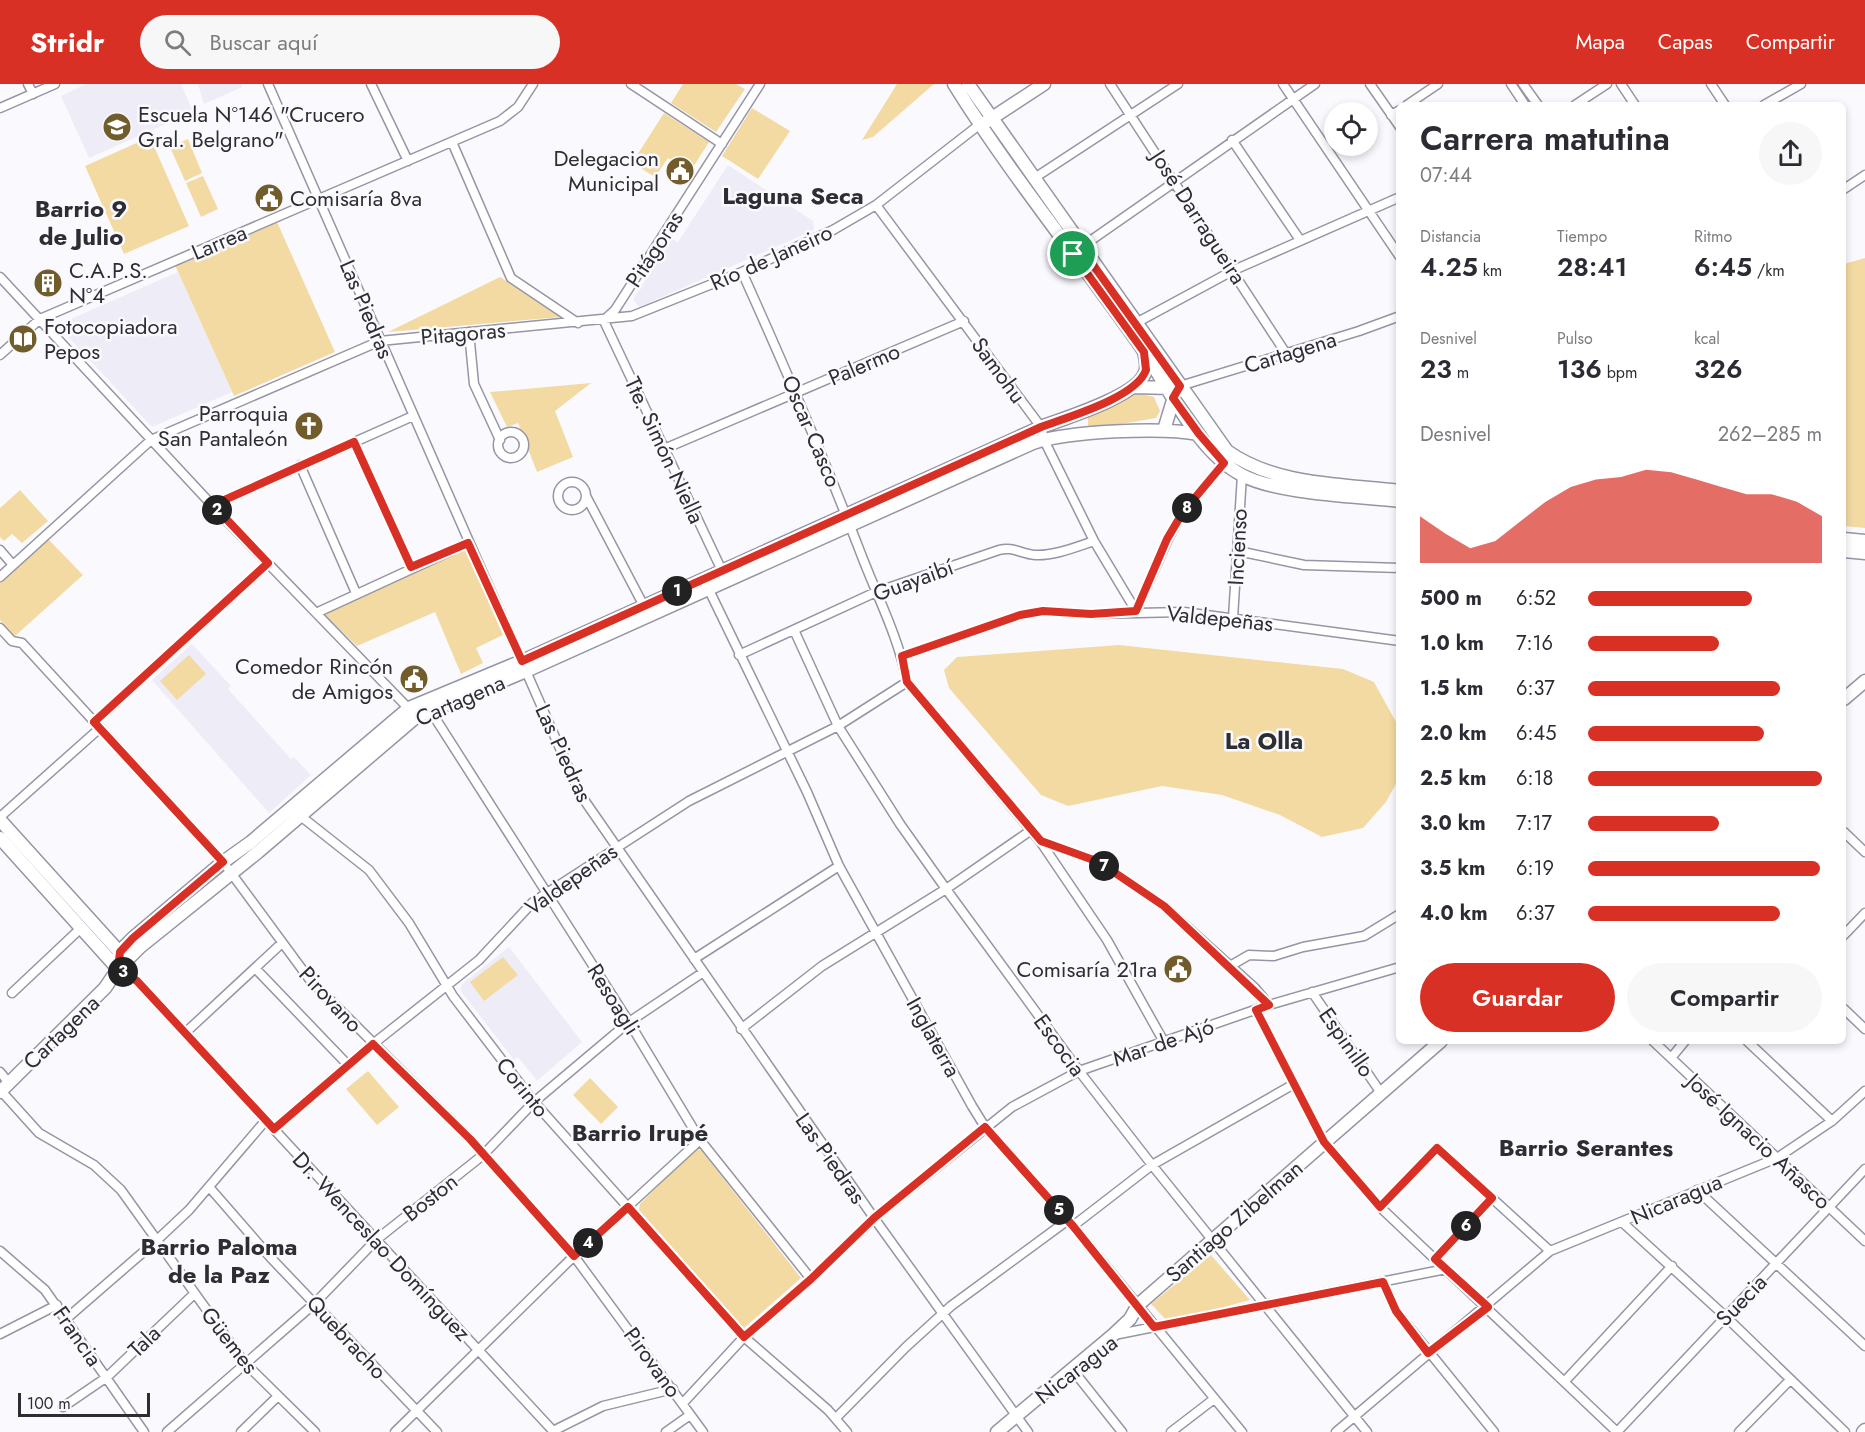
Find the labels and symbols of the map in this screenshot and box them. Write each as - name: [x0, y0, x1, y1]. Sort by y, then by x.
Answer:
- place label: Escuela Nº146 "Crucero Gral. Belgrano": [138, 98, 365, 155]
- school or university icon: Escuela Nº146 "Crucero Gral. Belgrano": [101, 111, 133, 143]
- street label: José Darragueira: [1142, 141, 1255, 291]
- place label: Delegacion Municipal: [553, 142, 659, 199]
- public building icon: Delegacion Municipal: [664, 155, 696, 187]
- district label: Laguna Seca: [722, 178, 864, 213]
- public building icon: Comisaría 8va: [253, 182, 285, 214]
- place label: Comisaría 8va: [290, 182, 422, 214]
- district label: Barrio 9 de Julio: [35, 191, 127, 254]
- street label: Pitágoras: [617, 204, 691, 293]
- street label: Larrea: [186, 216, 252, 268]
- street label: Río de Janeiro: [705, 216, 837, 298]
- pin: [1047, 228, 1098, 279]
- place label: C.A.P.S. Nº4: [69, 254, 148, 311]
- street label: Las Piedras: [332, 255, 402, 364]
- building icon: C.A.P.S. Nº4: [32, 267, 64, 299]
- place label: Fotocopiadora Pepos: [44, 310, 178, 367]
- street label: Pitagoras: [419, 313, 507, 353]
- library icon: Fotocopiadora Pepos: [7, 323, 39, 355]
- street label: Cartagena: [1240, 323, 1340, 381]
- street label: Samohu: [964, 330, 1034, 410]
- street label: Palermo: [823, 335, 905, 393]
- street label: Oscar Casco: [774, 370, 850, 492]
- street label: Tte. Simón Niella: [617, 371, 713, 529]
- place label: Parroquia San Pantaleón: [158, 397, 288, 454]
- church icon: Parroquia San Pantaleón: [293, 410, 325, 442]
- pin: 8: [1172, 493, 1202, 523]
- pin: 2: [202, 495, 232, 525]
- street label: Incienso: [1219, 508, 1255, 586]
- street label: Guayaibí: [868, 550, 959, 609]
- pin: 1: [662, 576, 692, 606]
- street label: Valdepeñas: [1165, 597, 1275, 640]
- place label: Comedor Rincón de Amigos: [235, 650, 393, 707]
- public building icon: Comedor Rincón de Amigos: [398, 663, 430, 695]
- street label: Cartagena: [410, 666, 510, 734]
- street label: Las Piedras: [527, 699, 601, 807]
- district label: La Olla: [1225, 723, 1303, 758]
- street label: Valdepeñas: [518, 835, 624, 923]
- pin: 7: [1089, 851, 1119, 881]
- place label: Comisaría 21ra: [1017, 953, 1157, 985]
- public building icon: Comisaría 21ra: [1162, 953, 1194, 985]
- pin: 3: [108, 957, 138, 987]
- street label: Resoagli: [580, 957, 648, 1041]
- street label: Pirovano: [292, 959, 370, 1039]
- street label: Cartagena: [16, 987, 106, 1077]
- street label: Inglaterra: [899, 991, 969, 1083]
- street label: Espinillo: [1311, 1001, 1383, 1083]
- street label: Escocia: [1026, 1007, 1094, 1083]
- street label: Mar de Ajó: [1108, 1010, 1218, 1074]
- street label: Corinto: [489, 1050, 557, 1124]
- street label: José Ignacio Añasco: [1677, 1063, 1838, 1216]
- street label: Las Piedras: [788, 1106, 874, 1210]
- district label: Barrio Irupé: [572, 1115, 708, 1150]
- district label: Barrio Serantes: [1499, 1130, 1673, 1165]
- street label: Dr. Wenceslao Domínguez: [285, 1144, 479, 1348]
- street label: Santiago Zibelman: [1158, 1152, 1310, 1290]
- street label: Boston: [396, 1165, 464, 1229]
- street label: Nicaragua: [1625, 1165, 1727, 1233]
- pin: 5: [1044, 1195, 1074, 1225]
- pin: 6: [1451, 1211, 1481, 1241]
- pin: 4: [573, 1228, 603, 1258]
- district label: Barrio Paloma de la Paz: [140, 1229, 298, 1292]
- street label: Suecia: [1708, 1267, 1774, 1333]
- street label: Quebracho: [299, 1288, 395, 1386]
- street label: Francia: [46, 1299, 110, 1373]
- street label: Güemes: [194, 1300, 266, 1380]
- street label: Tala: [121, 1318, 167, 1364]
- street label: Pirovano: [616, 1320, 690, 1404]
- street label: Nicaragua: [1028, 1327, 1124, 1411]
- scale bar: [18, 1390, 150, 1418]

